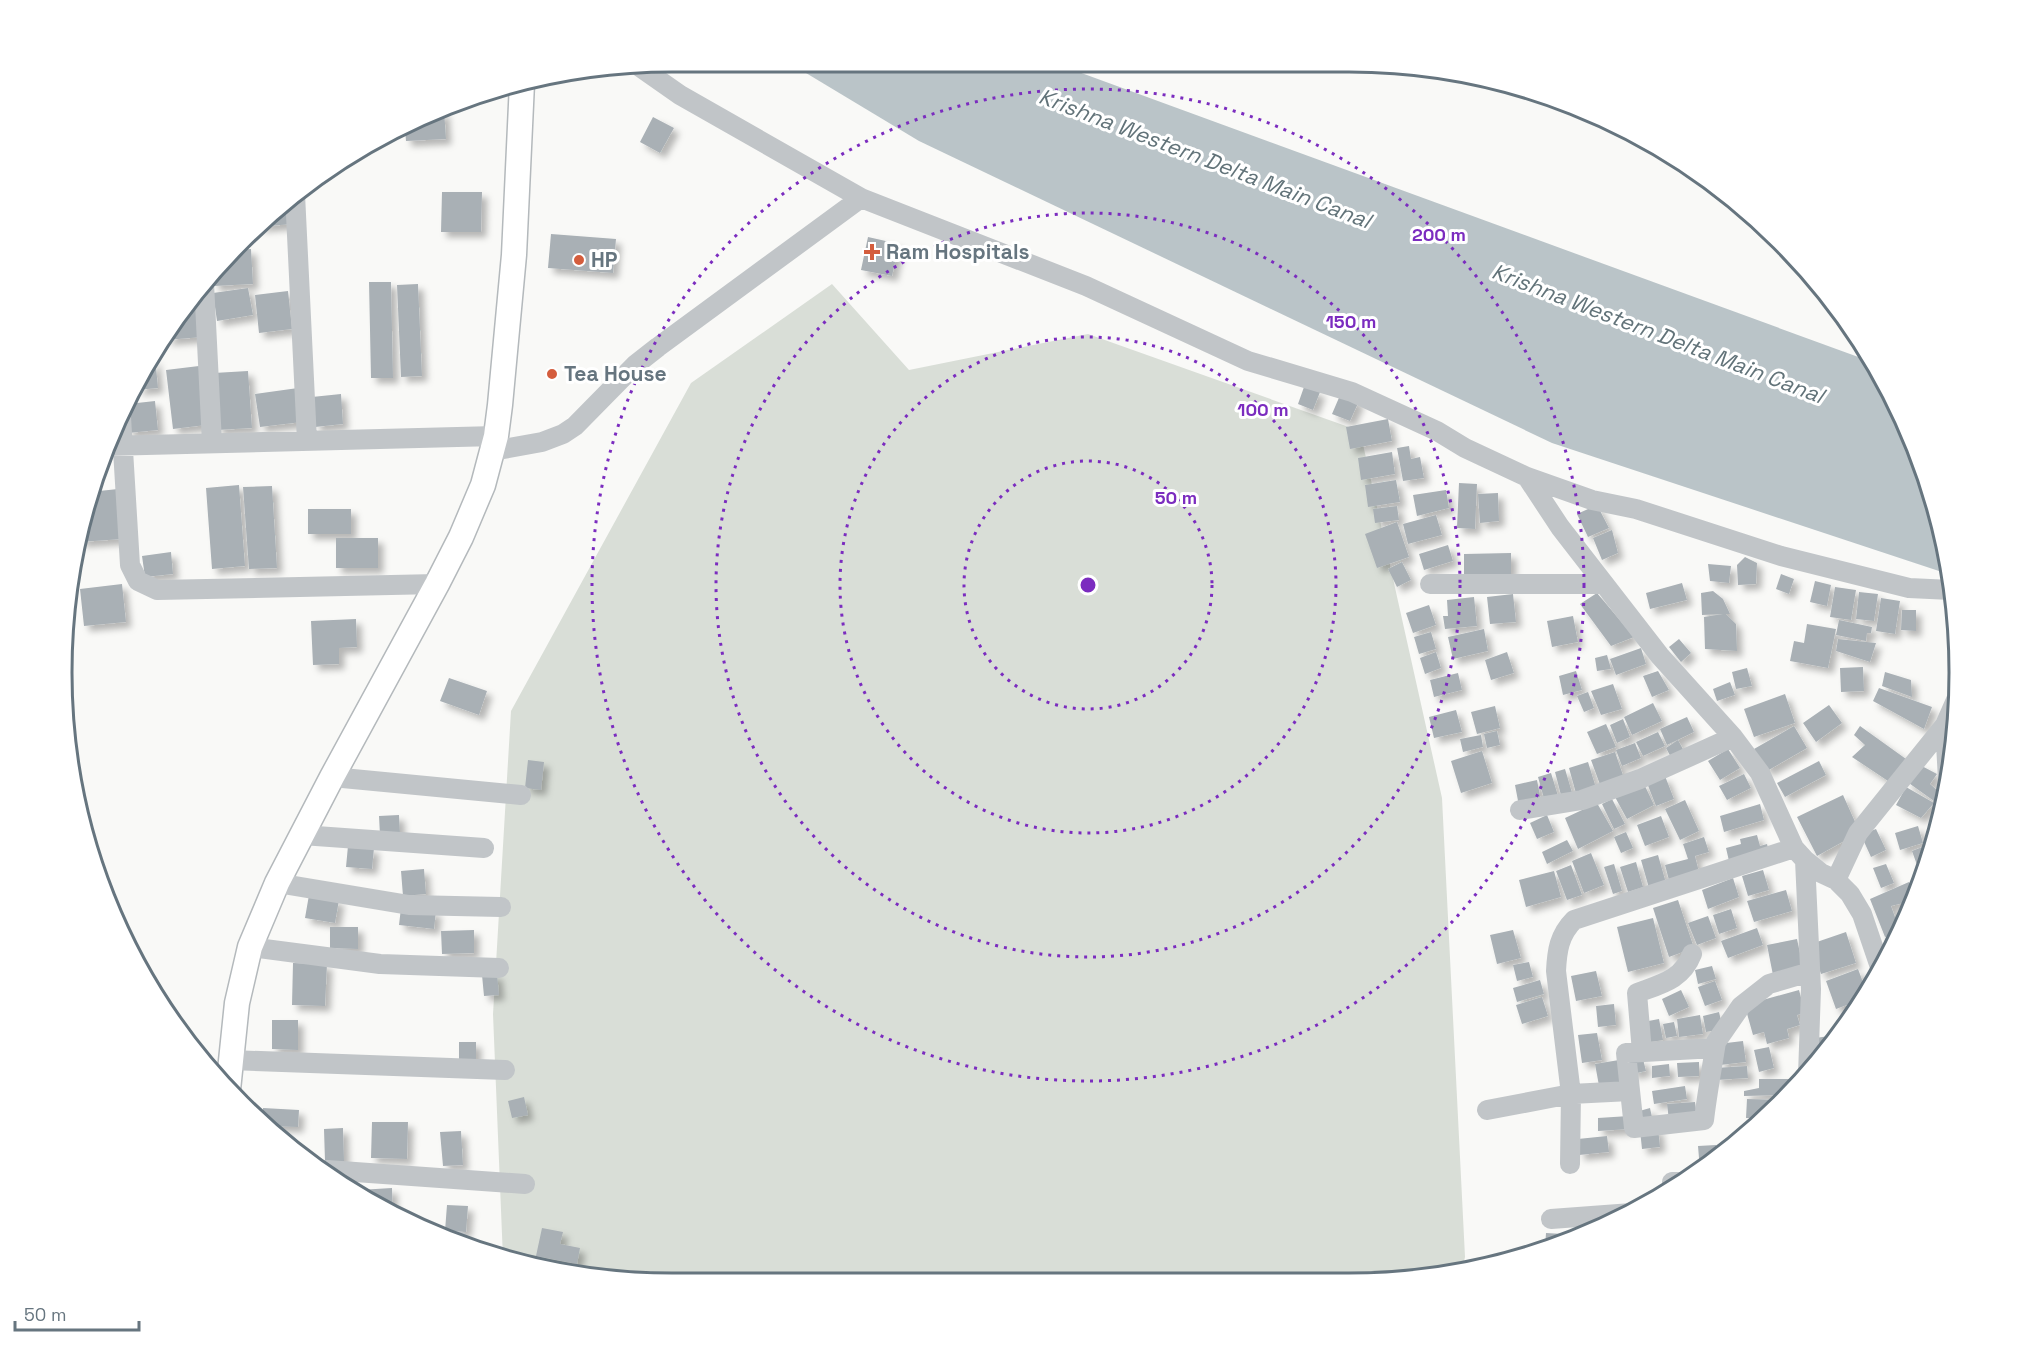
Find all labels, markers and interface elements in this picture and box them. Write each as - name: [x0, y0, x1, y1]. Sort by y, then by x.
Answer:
- water label: Krishna Western Delta Main Canal: [1035, 82, 1377, 235]
- text: 200 m: [1412, 223, 1466, 246]
- place label: Ram Hospitals: [886, 238, 1030, 265]
- marker: Ram Hospitals: [863, 243, 881, 261]
- place label: HP: [591, 246, 618, 273]
- marker: HP: [572, 253, 586, 267]
- water label: Krishna Western Delta Main Canal: [1488, 257, 1830, 410]
- text: 150 m: [1326, 310, 1376, 333]
- place label: Tea House: [564, 360, 667, 387]
- marker: Tea House: [545, 367, 559, 381]
- text: 100 m: [1237, 398, 1289, 421]
- text: 50 m: [1155, 486, 1197, 509]
- centre of rings: [1078, 575, 1098, 595]
- scale bar: [15, 1294, 140, 1332]
- text: 50 m: [24, 1303, 66, 1326]

